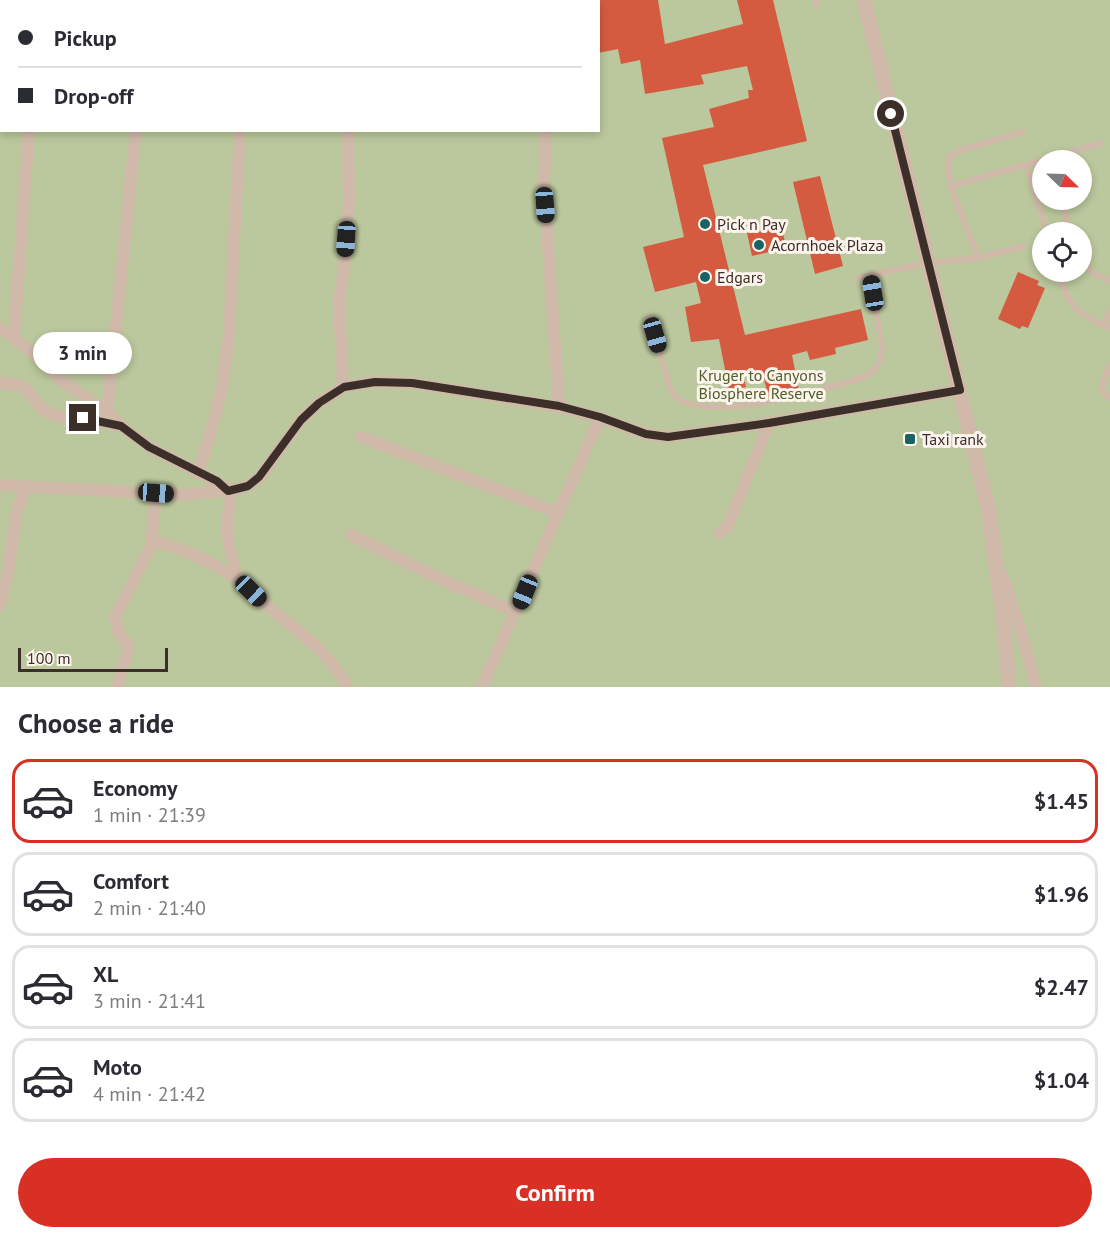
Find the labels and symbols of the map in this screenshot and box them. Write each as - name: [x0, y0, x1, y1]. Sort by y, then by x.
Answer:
- route start: [877, 100, 904, 127]
- north arrow: [1032, 150, 1092, 210]
- car: [535, 186, 555, 224]
- place label: Pick n Pay: [717, 214, 786, 234]
- marker: Pick n Pay: [698, 217, 712, 231]
- car: [336, 220, 356, 258]
- place label: Acornhoek Plaza: [771, 235, 883, 255]
- marker: Acornhoek Plaza: [752, 238, 766, 252]
- place label: Edgars: [717, 267, 763, 287]
- marker: Edgars: [698, 270, 712, 284]
- car: [861, 274, 885, 312]
- car: [641, 315, 669, 355]
- callout: 3 min: [34, 331, 132, 373]
- park label: Kruger to Canyons Biosphere Reserve: [698, 365, 824, 403]
- route end: [69, 404, 96, 431]
- place label: Taxi rank: [922, 429, 984, 449]
- marker: Taxi rank: [903, 432, 917, 446]
- car: [137, 483, 175, 503]
- car: [232, 572, 270, 610]
- car: [510, 572, 540, 612]
- scale bar: [18, 645, 168, 672]

